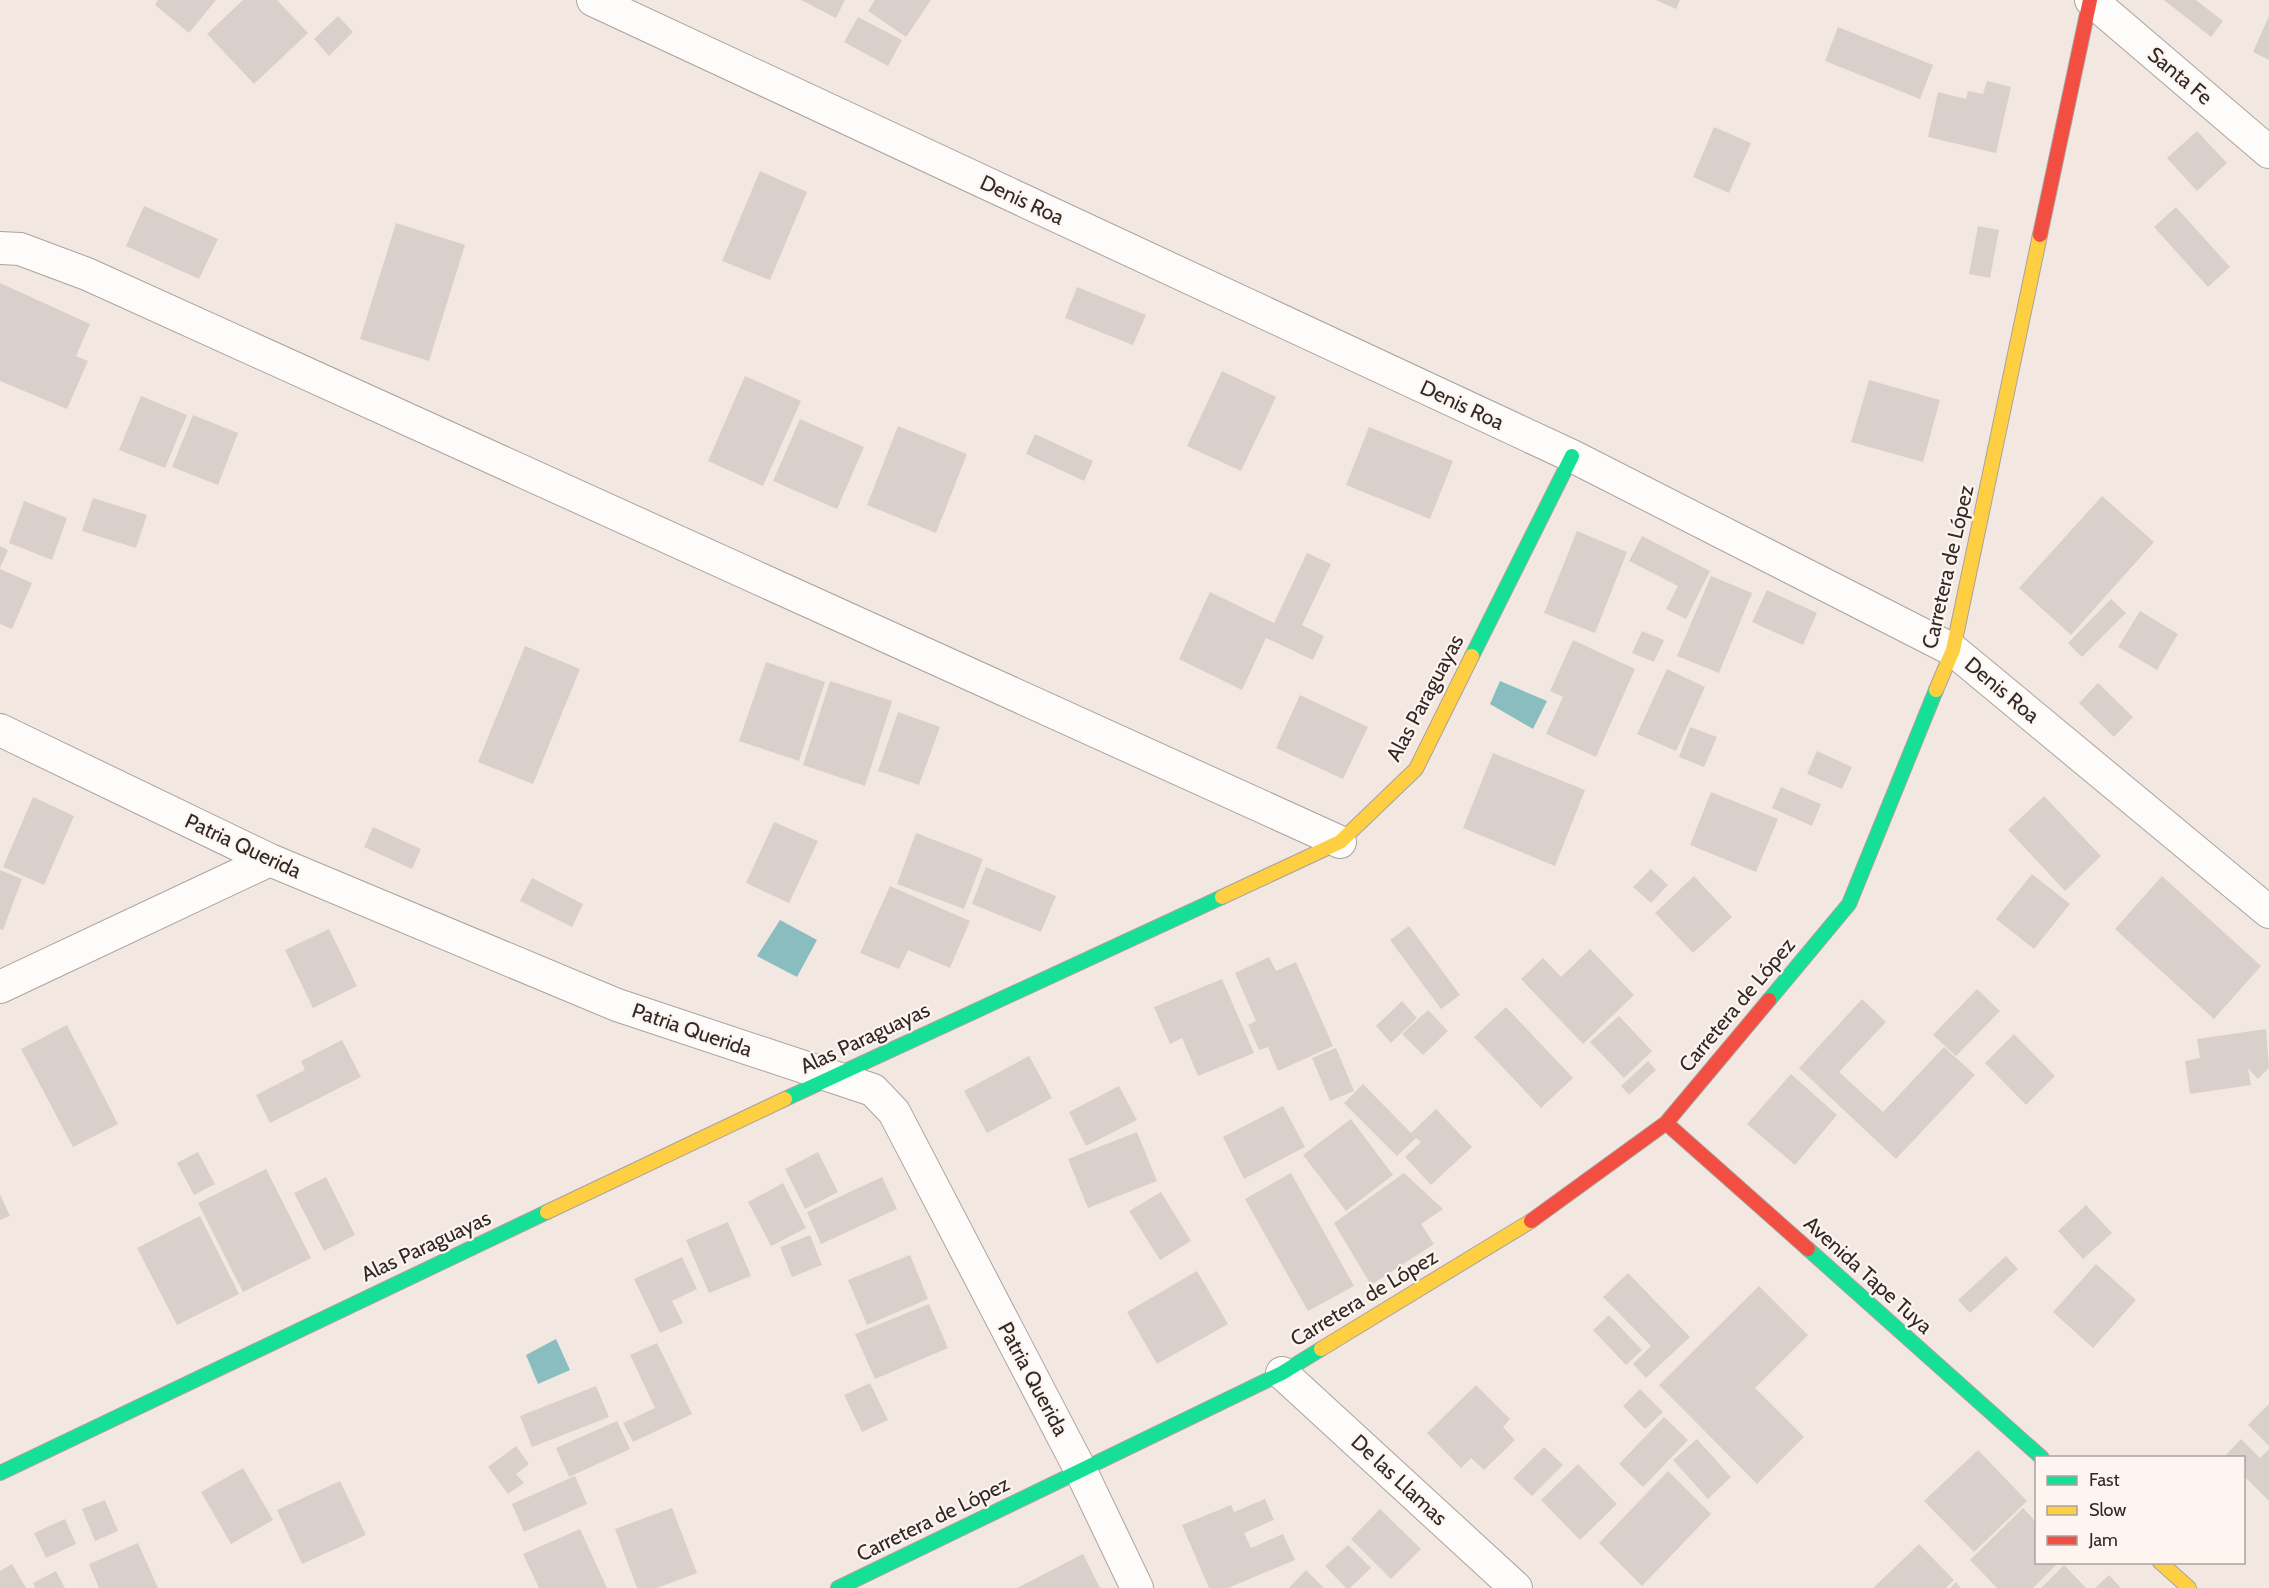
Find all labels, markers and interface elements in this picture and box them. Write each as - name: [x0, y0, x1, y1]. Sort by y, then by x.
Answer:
- street label: Santa Fe: [2143, 41, 2218, 110]
- street label: Denis Roa: [976, 169, 1068, 230]
- street label: Denis Roa: [1416, 374, 1508, 435]
- street label: Carretera de López: [1917, 483, 1979, 651]
- street label: Alas Paraguayas: [1381, 630, 1469, 765]
- street label: Denis Roa: [1960, 651, 2045, 728]
- street label: Patria Querida: [181, 808, 305, 883]
- street label: Carretera de López: [1673, 933, 1800, 1077]
- street label: Patria Querida: [629, 997, 755, 1062]
- street label: Alas Paraguayas: [796, 997, 934, 1078]
- street label: Alas Paraguayas: [357, 1205, 495, 1286]
- street label: Avenida Tape Tuya: [1799, 1211, 1938, 1339]
- street label: Carretera de López: [1286, 1244, 1442, 1351]
- street label: Patria Querida: [993, 1318, 1074, 1440]
- street label: De las Llamas: [1346, 1429, 1453, 1531]
- legend: [2035, 1456, 2245, 1564]
- text: Fast: [2089, 1469, 2120, 1491]
- street label: Carretera de López: [852, 1471, 1013, 1566]
- text: Slow: [2089, 1499, 2126, 1521]
- text: Jam: [2088, 1529, 2118, 1551]

